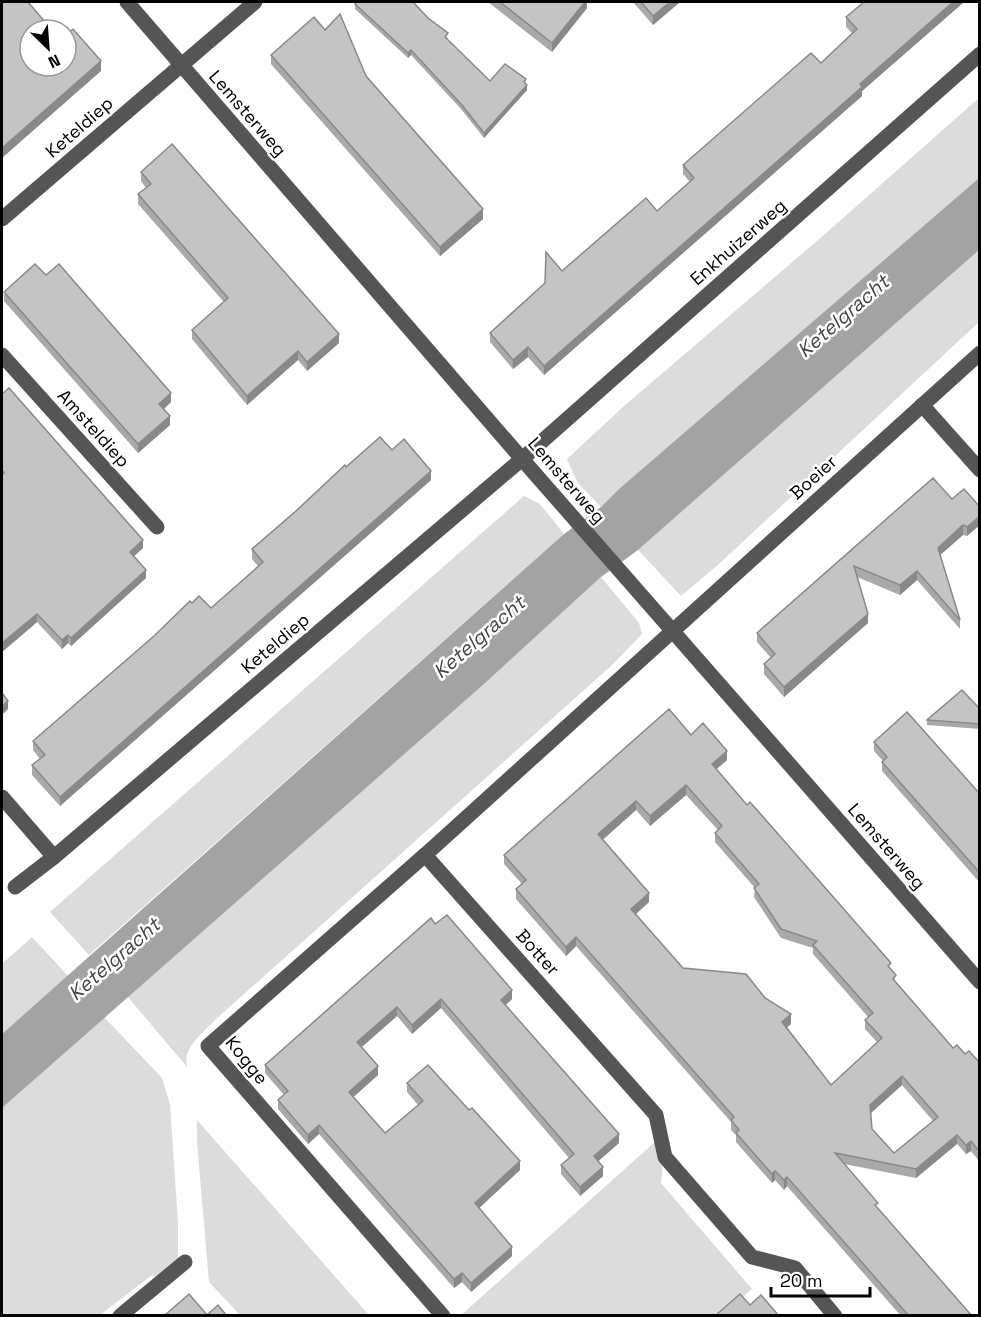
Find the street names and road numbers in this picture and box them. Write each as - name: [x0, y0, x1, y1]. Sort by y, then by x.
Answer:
- street label: Lemsterweg: [204, 65, 292, 161]
- street label: Keteldiep: [40, 91, 118, 163]
- street label: Enkhuizerweg: [685, 194, 791, 290]
- street label: Amsteldiep: [53, 384, 135, 472]
- street label: Lemsterweg: [523, 432, 611, 528]
- street label: Boeier: [785, 450, 841, 504]
- street label: Keteldiep: [236, 608, 314, 678]
- street label: Lemsterweg: [843, 798, 931, 894]
- street label: Botter: [511, 924, 565, 980]
- street label: Kogge: [221, 1031, 273, 1089]

